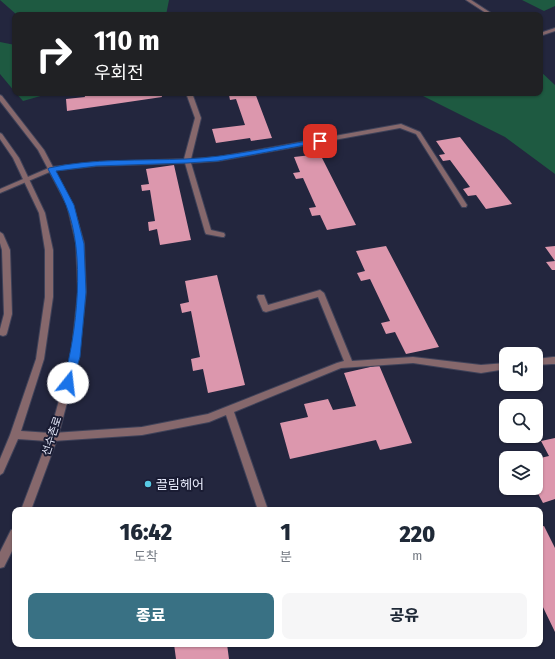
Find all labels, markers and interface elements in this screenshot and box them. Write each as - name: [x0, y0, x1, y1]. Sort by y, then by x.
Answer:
- text: 110 m: [94, 24, 160, 57]
- icon: right: [28, 28, 80, 80]
- text: 우회전: [94, 62, 144, 84]
- pin: [303, 124, 337, 158]
- icon: arrive: [309, 130, 331, 152]
- map controls: [499, 347, 543, 495]
- button: sound: [499, 347, 543, 391]
- position arrow: [47, 362, 89, 404]
- button: search: [499, 399, 543, 443]
- street label: 선수촌로: [40, 415, 64, 457]
- button: layers: [499, 451, 543, 495]
- place label: 끌림헤어: [156, 477, 204, 492]
- marker: 끌림헤어: [143, 479, 153, 489]
- text: 16:42: [120, 518, 172, 546]
- text: 1: [280, 518, 291, 546]
- text: 220: [399, 520, 435, 548]
- text: m: [412, 548, 422, 563]
- text: 도착: [134, 549, 158, 564]
- text: 분: [280, 549, 292, 564]
- button: 종료: [28, 593, 274, 639]
- button: 공유: [282, 593, 527, 639]

